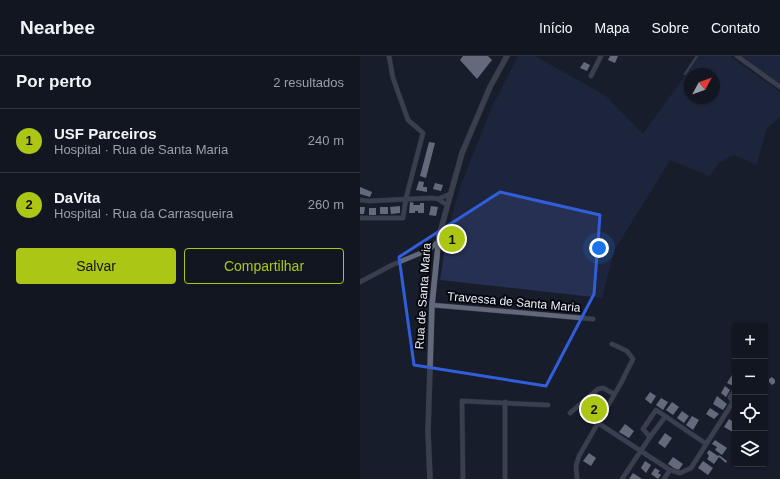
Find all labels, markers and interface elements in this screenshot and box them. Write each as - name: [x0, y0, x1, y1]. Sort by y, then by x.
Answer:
- text: Nearbee: [20, 17, 95, 38]
- text: Início: [539, 20, 573, 36]
- text: Mapa: [595, 20, 630, 36]
- text: Sobre: [652, 20, 689, 36]
- text: Contato: [711, 20, 760, 36]
- north arrow: [684, 68, 720, 104]
- text: Por perto: [16, 72, 92, 91]
- text: 2 resultados: [273, 75, 344, 90]
- text: USF Parceiros: [54, 125, 157, 142]
- text: 1: [25, 133, 33, 148]
- text: 240 m: [308, 133, 344, 148]
- text: Hospital · Rua de Santa Maria: [54, 142, 228, 157]
- text: DaVita: [54, 189, 100, 206]
- text: 2: [25, 197, 33, 212]
- text: 260 m: [308, 197, 344, 212]
- text: Hospital · Rua da Carrasqueira: [54, 206, 233, 221]
- pin: 1: [439, 224, 465, 254]
- your location: [589, 238, 609, 258]
- street label: Rua de Santa Maria: [412, 242, 434, 350]
- button: Salvar: [16, 248, 176, 284]
- button: Compartilhar: [184, 248, 344, 284]
- street label: Travessa de Santa Maria: [447, 289, 581, 315]
- map controls: [732, 323, 768, 467]
- button: +: [732, 323, 768, 359]
- button: −: [732, 359, 768, 395]
- pin: 2: [581, 394, 607, 424]
- button: locate: [732, 395, 768, 431]
- button: layers: [732, 431, 768, 467]

